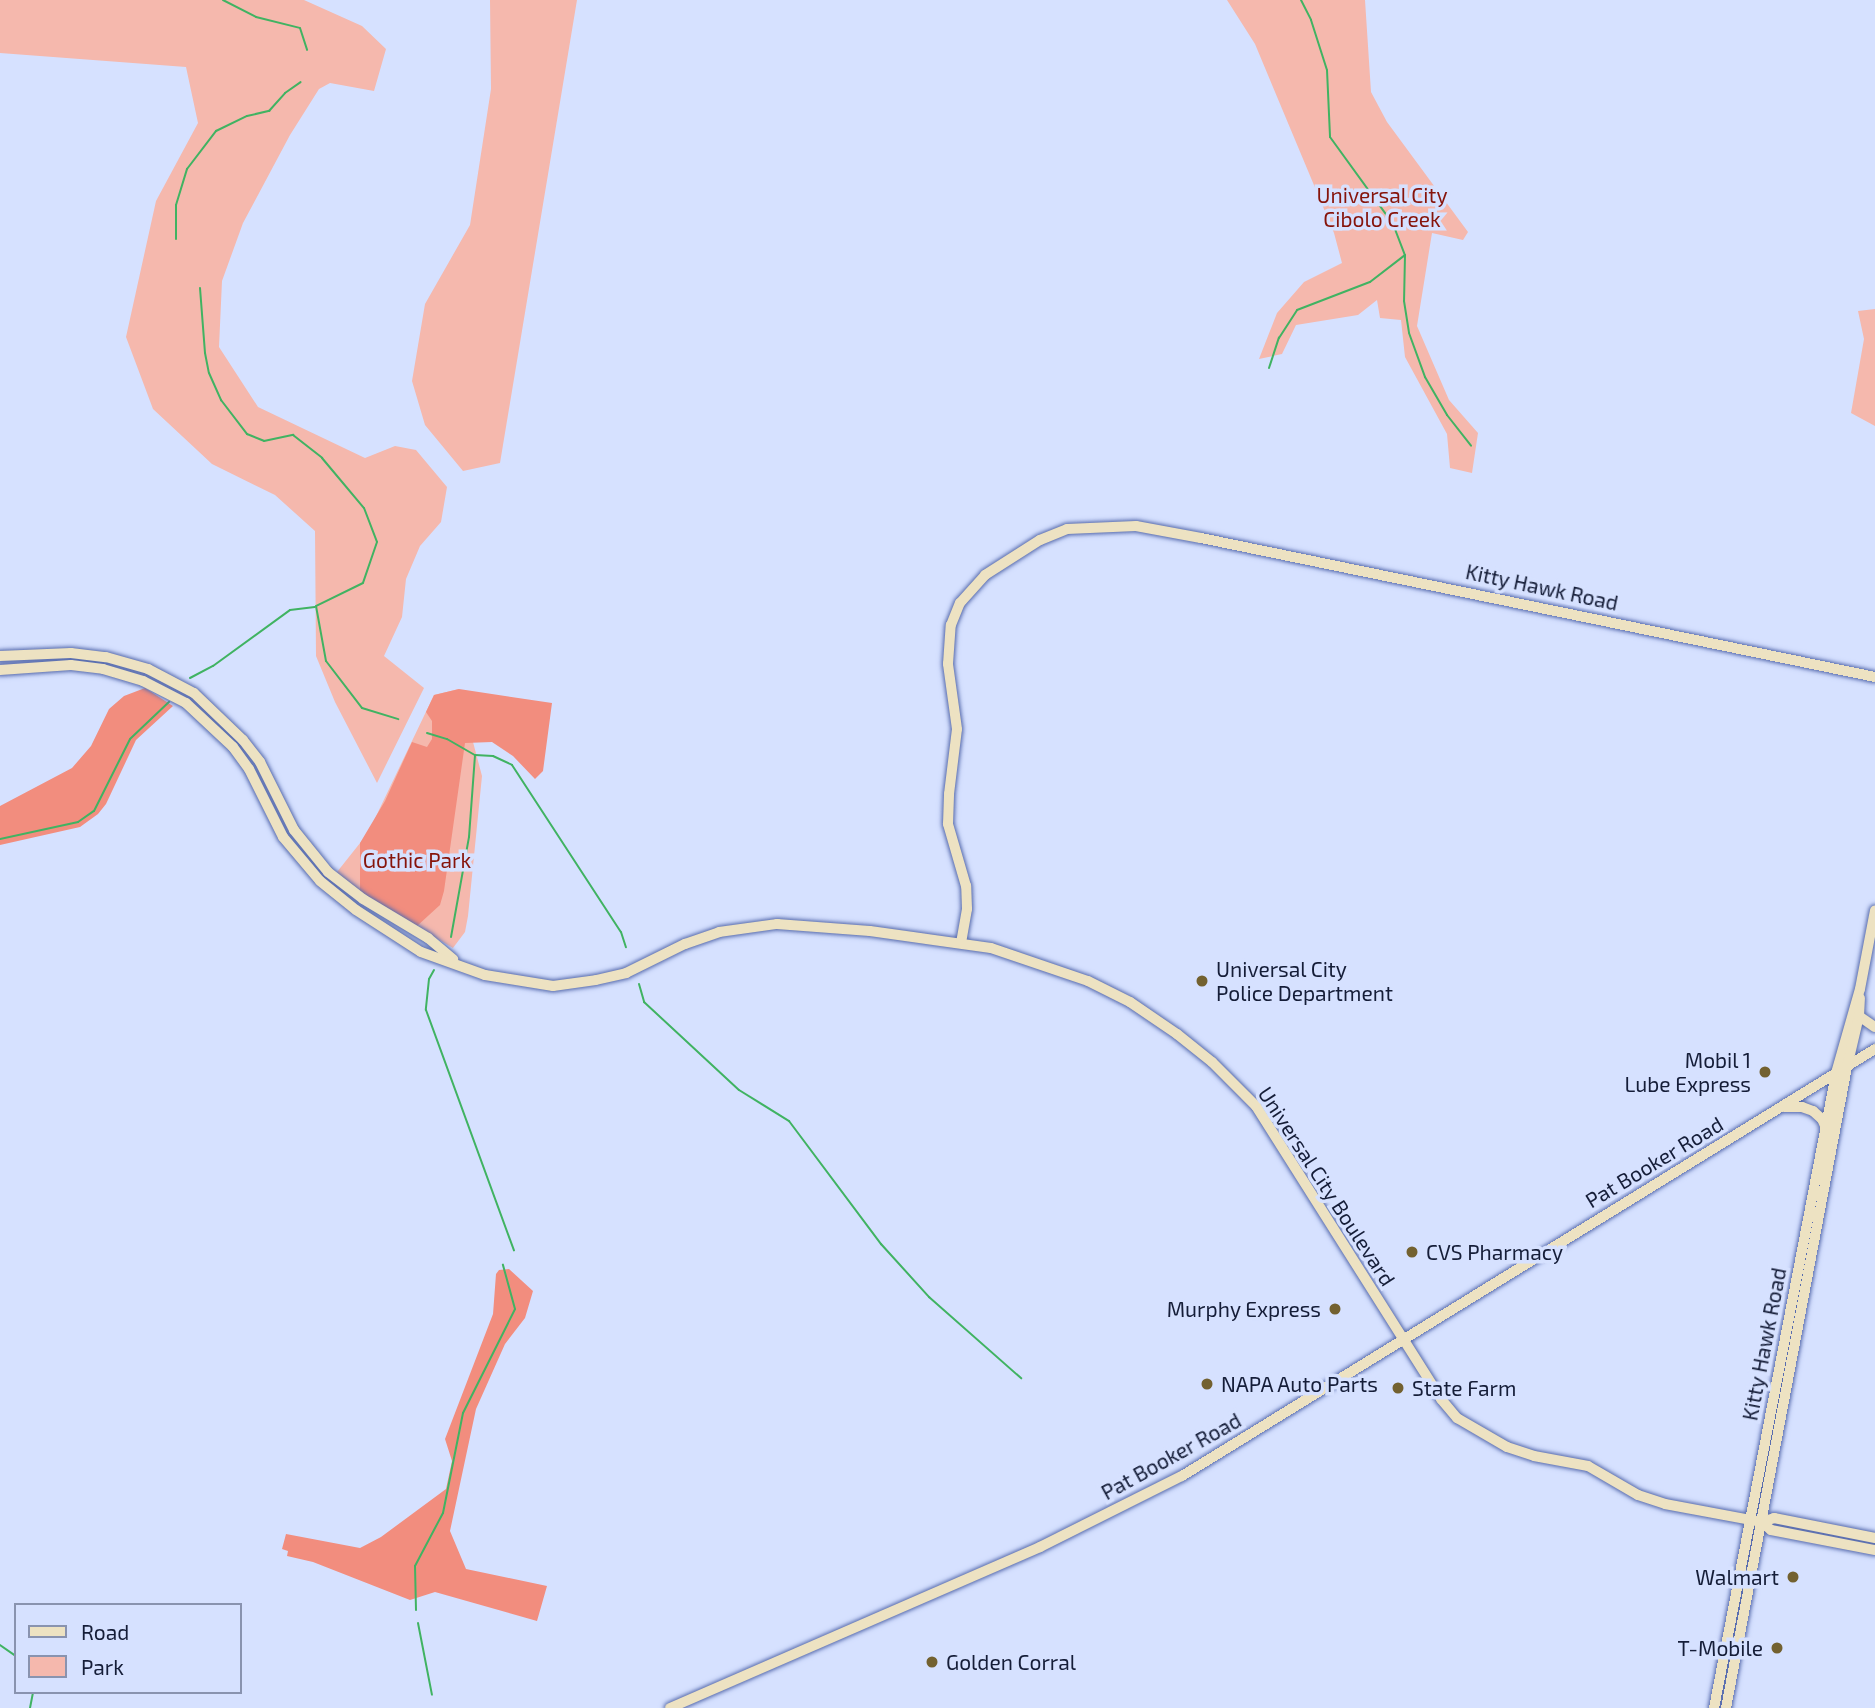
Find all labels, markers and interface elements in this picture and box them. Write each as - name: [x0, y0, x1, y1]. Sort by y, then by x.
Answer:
- park label: Universal City Cibolo Creek: [1316, 182, 1448, 232]
- street label: Kitty Hawk Road: [1463, 558, 1621, 616]
- park label: Gothic Park: [363, 847, 471, 873]
- place label: Universal City Police Department: [1216, 956, 1393, 1006]
- marker: Universal City Police Department: [1194, 973, 1210, 989]
- place label: Mobil 1 Lube Express: [1625, 1047, 1751, 1097]
- marker: Mobil 1 Lube Express: [1757, 1064, 1773, 1080]
- street label: Universal City Boulevard: [1253, 1081, 1401, 1291]
- street label: Pat Booker Road: [1580, 1111, 1728, 1213]
- place label: CVS Pharmacy: [1426, 1239, 1563, 1265]
- marker: CVS Pharmacy: [1404, 1244, 1420, 1260]
- street label: Kitty Hawk Road: [1737, 1265, 1791, 1423]
- place label: Murphy Express: [1166, 1296, 1321, 1322]
- marker: Murphy Express: [1327, 1301, 1343, 1317]
- place label: NAPA Auto Parts: [1221, 1371, 1379, 1397]
- place label: State Farm: [1412, 1375, 1516, 1401]
- marker: NAPA Auto Parts: [1199, 1376, 1215, 1392]
- marker: State Farm: [1390, 1380, 1406, 1396]
- street label: Pat Booker Road: [1096, 1407, 1246, 1505]
- place label: Walmart: [1695, 1564, 1779, 1590]
- marker: Walmart: [1785, 1569, 1801, 1585]
- legend: [14, 1603, 242, 1694]
- text: Road: [81, 1619, 129, 1644]
- place label: T-Mobile: [1677, 1635, 1763, 1661]
- marker: T-Mobile: [1769, 1640, 1785, 1656]
- place label: Golden Corral: [946, 1649, 1076, 1675]
- text: Park: [81, 1654, 124, 1679]
- marker: Golden Corral: [924, 1654, 940, 1670]

